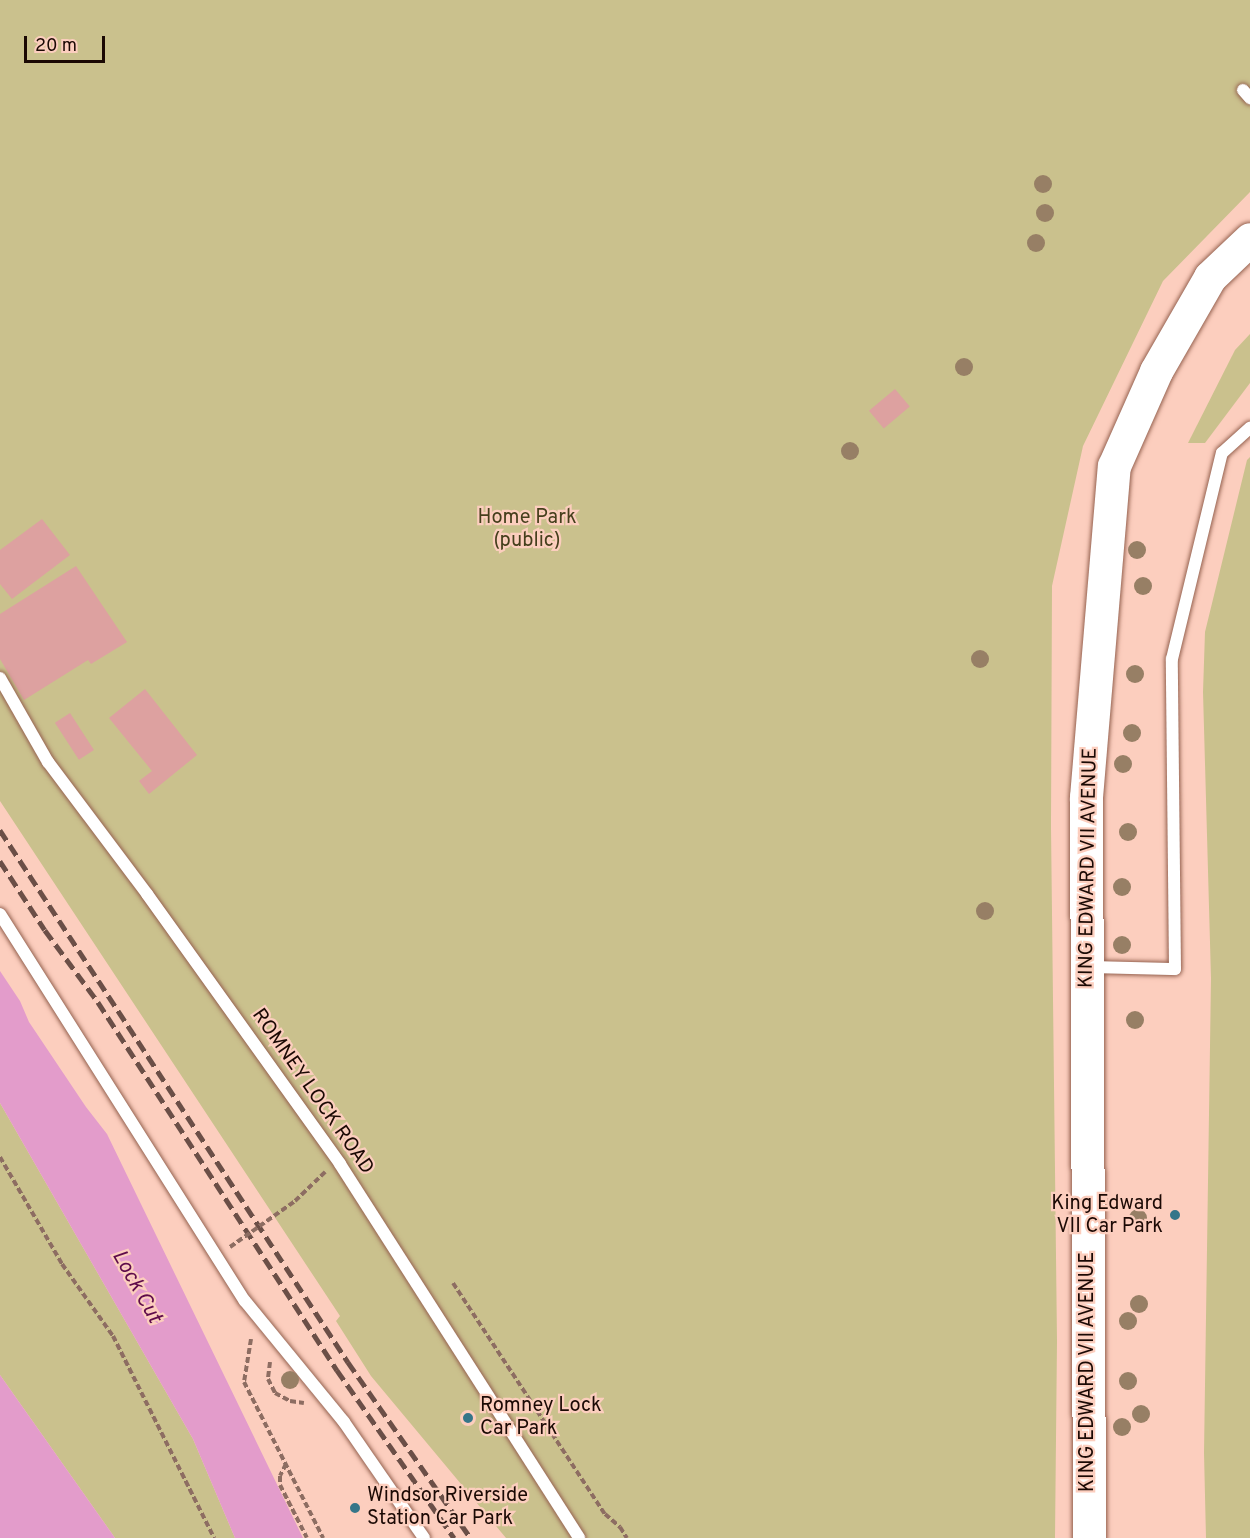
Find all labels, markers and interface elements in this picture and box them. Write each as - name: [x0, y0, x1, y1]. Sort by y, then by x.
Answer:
- scale bar: [27, 24, 108, 62]
- text: 20 m: [35, 35, 77, 58]
- park label: Home Park (public): [477, 507, 577, 554]
- street label: KING EDWARD VII AVENUE: [1075, 747, 1103, 989]
- street label: ROMNEY LOCK ROAD: [246, 1004, 378, 1180]
- place label: King Edward VII Car Park: [1051, 1192, 1163, 1239]
- marker: King Edward VII Car Park: [1168, 1208, 1182, 1222]
- water label: Lock Cut: [106, 1246, 166, 1328]
- street label: KING EDWARD VII AVENUE: [1076, 1251, 1100, 1493]
- place label: Romney Lock Car Park: [480, 1394, 602, 1441]
- marker: Romney Lock Car Park: [461, 1411, 475, 1425]
- place label: Windsor Riverside Station Car Park: [367, 1484, 528, 1531]
- marker: Windsor Riverside Station Car Park: [348, 1501, 362, 1515]

